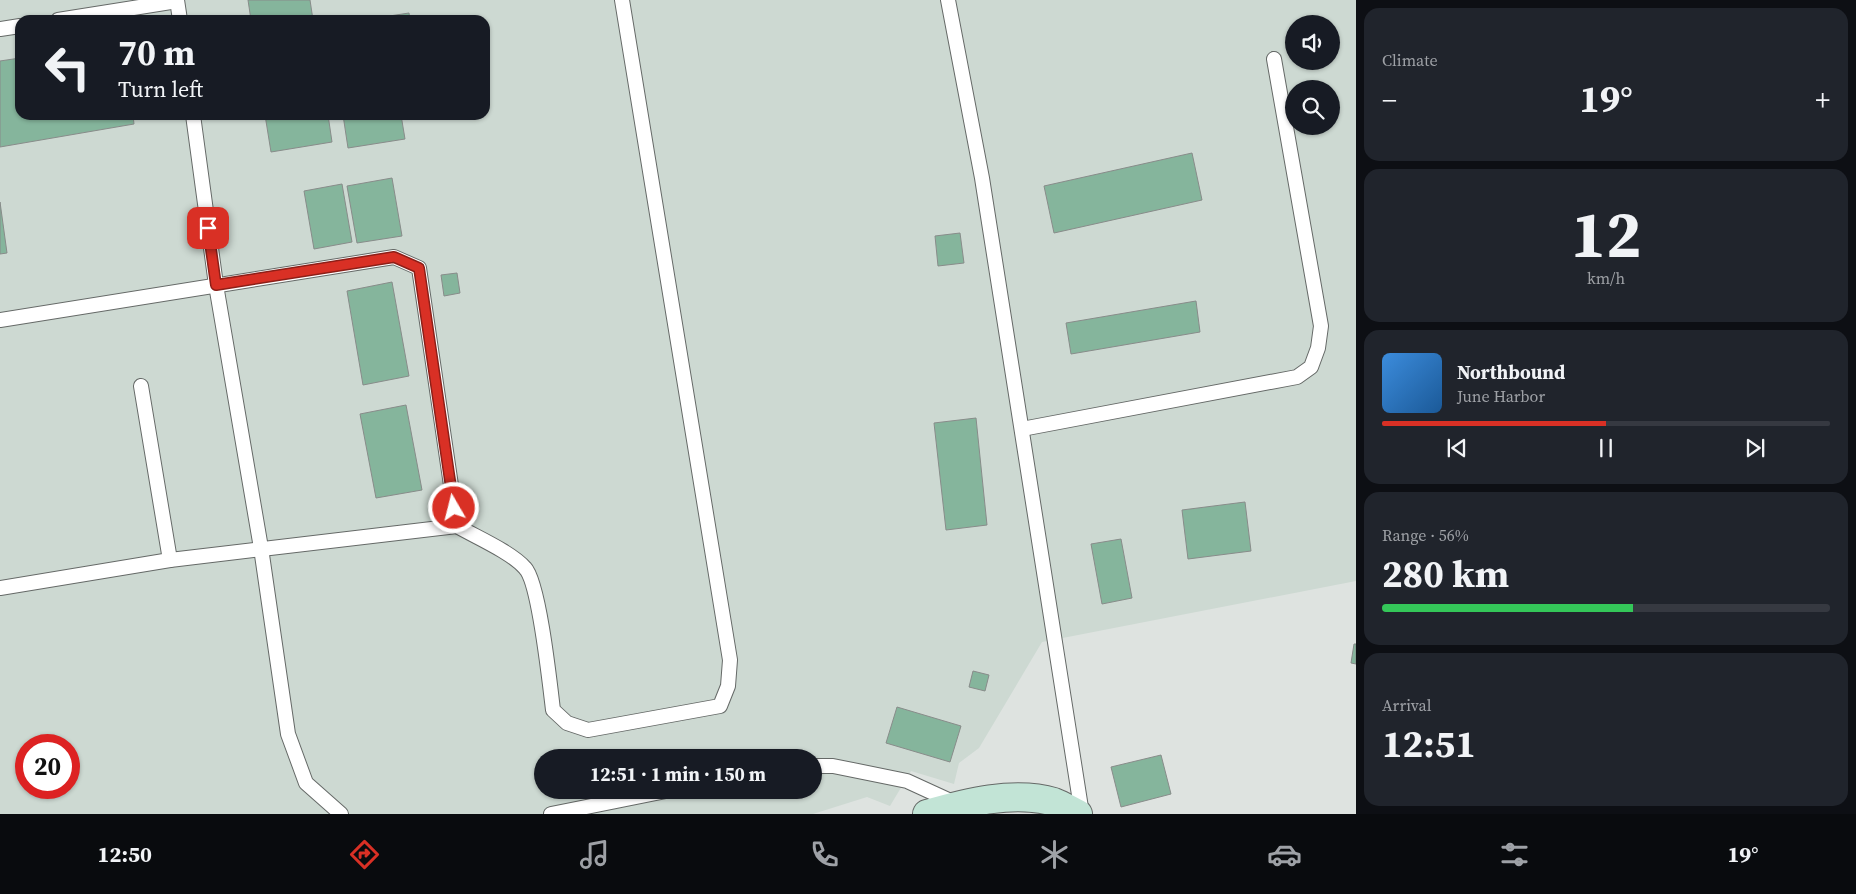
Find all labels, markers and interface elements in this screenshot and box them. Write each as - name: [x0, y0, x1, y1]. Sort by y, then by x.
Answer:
- map controls: [1285, 15, 1340, 135]
- button: sound: [1285, 15, 1340, 70]
- text: 70 m: [118, 29, 195, 77]
- icon: left: [35, 35, 100, 100]
- text: Climate: [1382, 49, 1438, 71]
- text: 19°: [1579, 73, 1633, 125]
- text: Turn left: [118, 74, 203, 104]
- button: search: [1285, 80, 1340, 135]
- text: −: [1382, 81, 1397, 119]
- text: +: [1815, 81, 1830, 119]
- text: 12: [1571, 190, 1641, 279]
- pin: [187, 207, 229, 249]
- icon: arrive: [194, 214, 222, 242]
- text: km/h: [1587, 267, 1625, 289]
- text: Northbound: [1457, 359, 1565, 385]
- text: June Harbor: [1457, 385, 1545, 407]
- icon: previous: [1443, 434, 1471, 462]
- icon: pause: [1592, 434, 1620, 462]
- icon: next: [1741, 434, 1769, 462]
- position arrow: [427, 481, 479, 533]
- text: Range · 56%: [1382, 524, 1469, 546]
- text: 280 km: [1382, 548, 1509, 600]
- text: Arrival: [1382, 694, 1431, 716]
- text: 12:51: [1382, 718, 1476, 770]
- speed limit sign: 20: [15, 734, 80, 799]
- text: 12:51 · 1 min · 150 m: [590, 761, 766, 787]
- icon: directions: [347, 837, 382, 872]
- icon: music: [577, 837, 612, 872]
- icon: phone: [807, 837, 842, 872]
- icon: climate: [1037, 837, 1072, 872]
- icon: car: [1267, 837, 1302, 872]
- icon: filters: [1497, 837, 1532, 872]
- text: 12:50: [98, 839, 152, 869]
- text: 19°: [1727, 839, 1758, 869]

